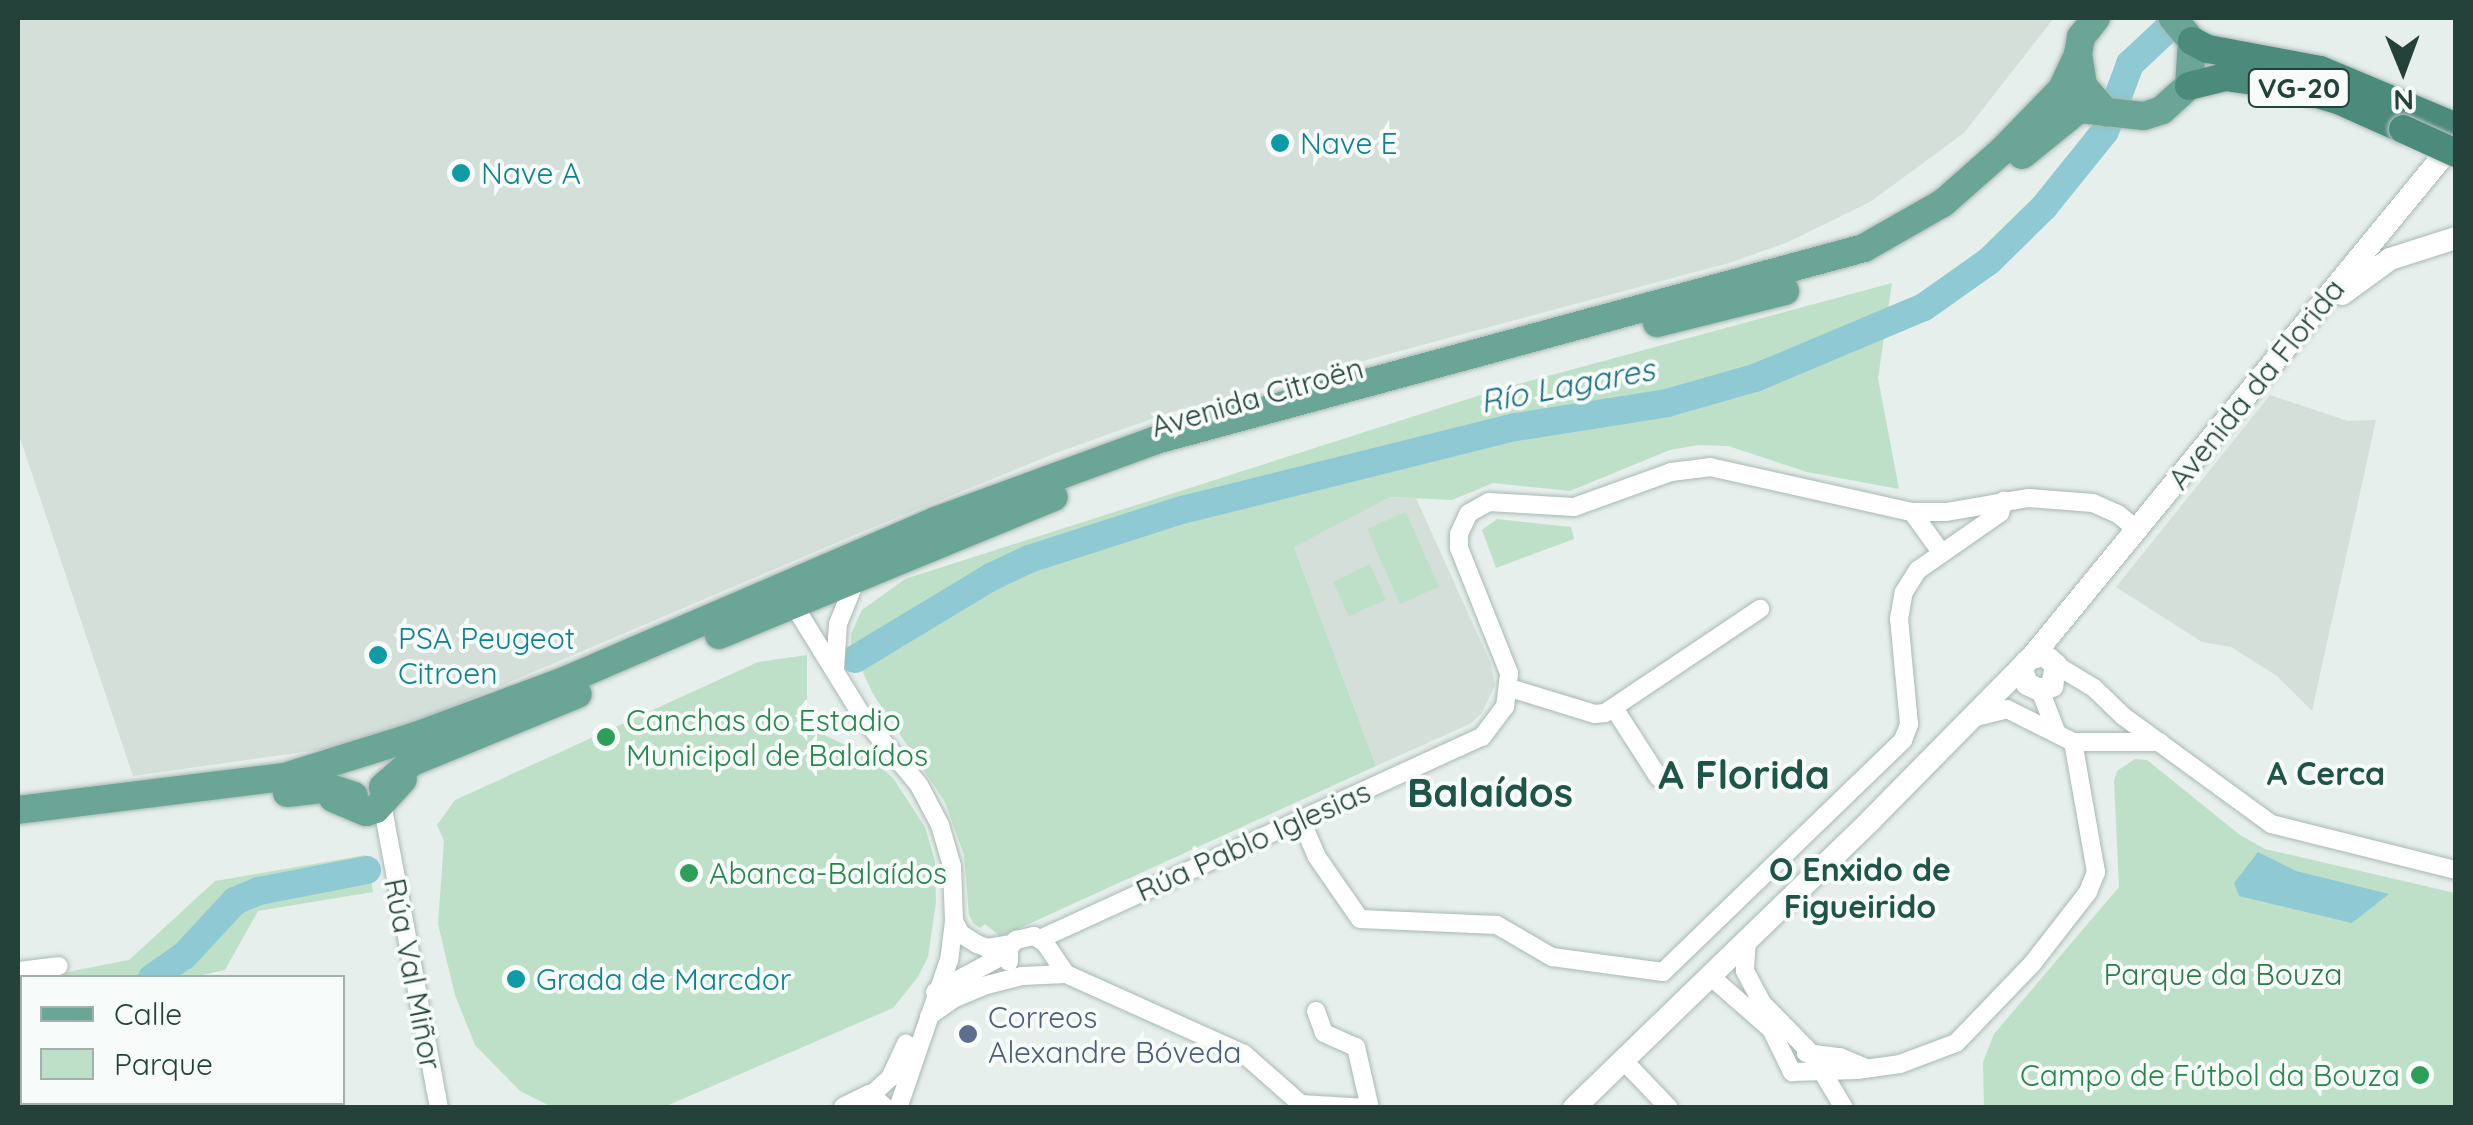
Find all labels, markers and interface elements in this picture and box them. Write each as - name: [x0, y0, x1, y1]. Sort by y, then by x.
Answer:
- north arrow: [2353, 20, 2453, 120]
- road number: VG-20: [2246, 65, 2352, 111]
- text: N: [2393, 83, 2414, 118]
- place label: Nave E: [1300, 125, 1398, 161]
- marker: Nave E: [1269, 132, 1291, 154]
- place label: Nave A: [481, 155, 581, 191]
- marker: Nave A: [450, 162, 472, 184]
- street label: Avenida da Florida: [2160, 272, 2352, 496]
- water label: Río Lagares: [1477, 349, 1657, 421]
- street label: Avenida Citroën: [1147, 350, 1367, 444]
- place label: PSA Peugeot Citroen: [398, 620, 575, 690]
- marker: PSA Peugeot Citroen: [367, 644, 389, 666]
- place label: Canchas do Estadio Municipal de Balaídos: [626, 702, 928, 772]
- marker: Canchas do Estadio Municipal de Balaídos: [595, 726, 617, 748]
- district label: A Florida: [1658, 750, 1830, 798]
- district label: A Cerca: [2267, 754, 2385, 792]
- district label: Balaídos: [1407, 768, 1573, 816]
- street label: Rúa Pablo Iglesias: [1130, 773, 1376, 909]
- district label: O Enxido de Figueirido: [1769, 851, 1951, 926]
- place label: Abanca-Balaídos: [709, 855, 947, 891]
- marker: Abanca-Balaídos: [678, 862, 700, 884]
- street label: Rúa Val Miñor: [377, 875, 449, 1073]
- park label: Parque da Bouza: [2104, 956, 2342, 992]
- place label: Grada de Marcdor: [536, 961, 791, 997]
- marker: Grada de Marcdor: [505, 968, 527, 990]
- legend: [20, 975, 345, 1105]
- text: Calle: [114, 995, 182, 1033]
- place label: Correos Alexandre Bóveda: [988, 999, 1242, 1070]
- marker: Correos Alexandre Bóveda: [957, 1023, 979, 1045]
- text: Parque: [114, 1045, 213, 1083]
- place label: Campo de Fútbol da Bouza: [2020, 1057, 2400, 1093]
- marker: Campo de Fútbol da Bouza: [2409, 1064, 2431, 1086]

